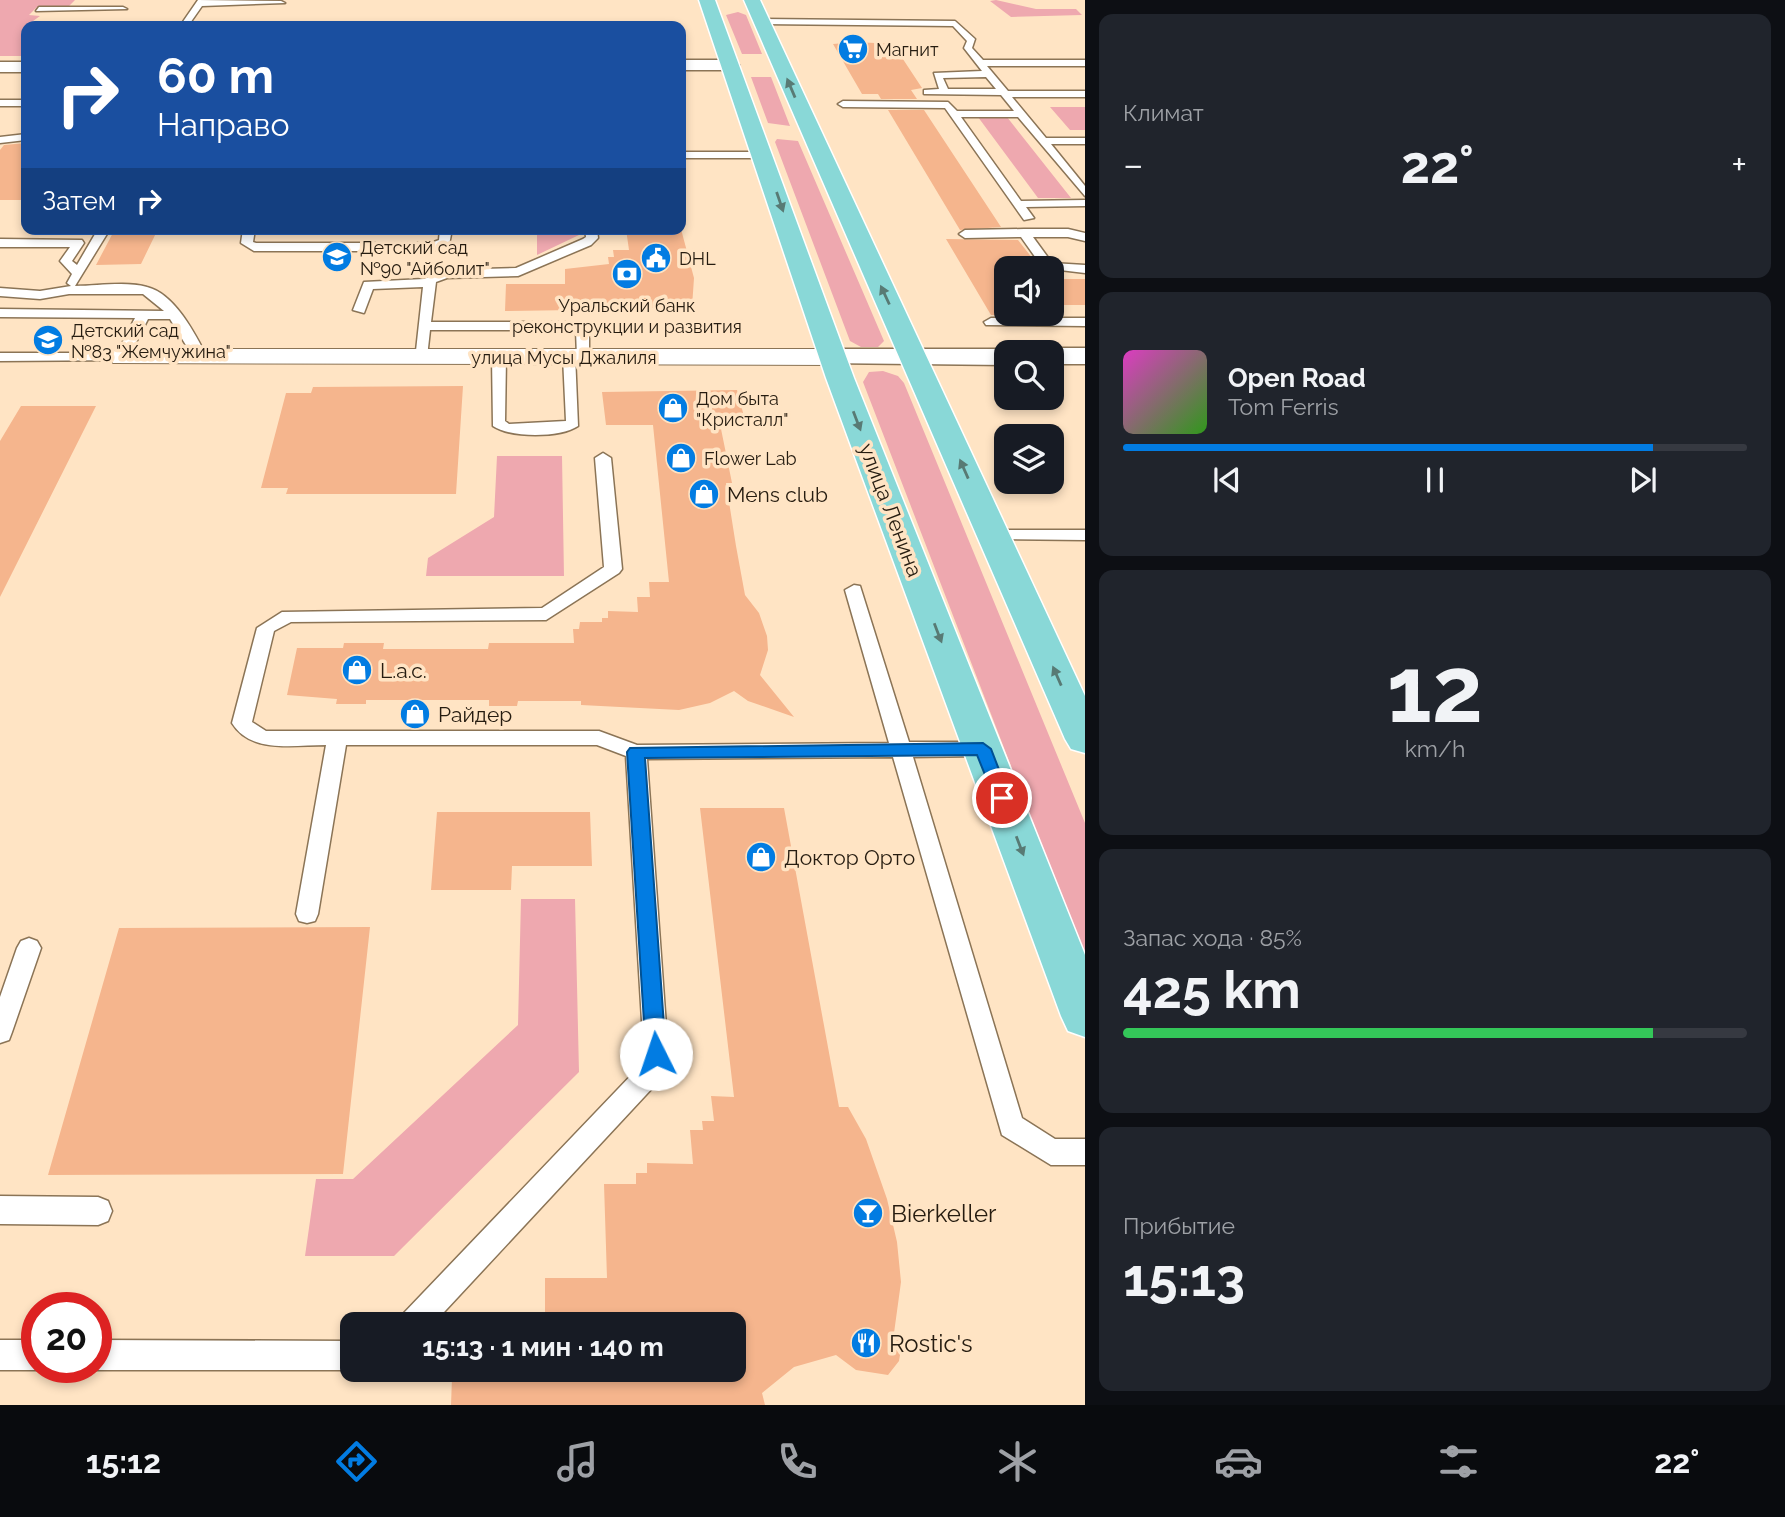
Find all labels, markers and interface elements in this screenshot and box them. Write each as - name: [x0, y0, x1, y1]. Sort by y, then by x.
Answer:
- supermarket icon: Магнит: [836, 32, 870, 66]
- place label: Магнит: [876, 39, 939, 60]
- text: 60 m: [157, 47, 274, 104]
- icon: right: [42, 49, 133, 140]
- one-way arrow: [786, 77, 797, 98]
- text: Климат: [1123, 99, 1204, 126]
- text: Направо: [157, 106, 289, 143]
- text: 22°: [1401, 134, 1474, 195]
- text: −: [1123, 142, 1143, 187]
- text: +: [1731, 142, 1747, 187]
- icon: right: [130, 182, 168, 220]
- text: Затем: [42, 186, 116, 216]
- one-way arrow: [774, 192, 785, 213]
- place label: Детский сад №90 "Айболит": [360, 237, 490, 279]
- school or university icon: Детский сад №90 "Айболит": [320, 240, 354, 274]
- public building icon: DHL: [639, 241, 673, 275]
- place label: DHL: [679, 248, 716, 269]
- map controls: [994, 256, 1064, 494]
- button: sound: [994, 256, 1064, 326]
- bank icon: Уральский банк реконструкции и развития: [610, 257, 644, 291]
- one-way arrow: [879, 285, 891, 305]
- place label: Уральский банк реконструкции и развития: [512, 295, 742, 337]
- place label: Детский сад №83 "Жемчужина": [71, 320, 231, 362]
- school or university icon: Детский сад №83 "Жемчужина": [31, 323, 65, 357]
- button: search: [994, 340, 1064, 410]
- street label: улица Мусы Джалиля: [471, 347, 657, 368]
- text: Open Road: [1228, 363, 1366, 393]
- place label: Дом быта "Кристалл": [696, 388, 788, 430]
- shop icon: Дом быта "Кристалл": [656, 391, 690, 425]
- text: Tom Ferris: [1228, 393, 1339, 420]
- one-way arrow: [851, 410, 862, 431]
- button: layers: [994, 424, 1064, 494]
- street label: улица Ленина: [854, 440, 928, 580]
- shop icon: Flower Lab: [664, 441, 698, 475]
- place label: Flower Lab: [704, 448, 797, 469]
- one-way arrow: [958, 459, 970, 479]
- icon: previous: [1208, 461, 1246, 499]
- icon: pause: [1416, 461, 1454, 499]
- icon: next: [1624, 461, 1662, 499]
- shop icon: Mens club: [687, 477, 721, 511]
- place label: Mens club: [727, 482, 828, 507]
- one-way arrow: [933, 623, 944, 644]
- text: 12: [1387, 636, 1483, 743]
- shop icon: L.a.c.: [340, 653, 374, 687]
- place label: L.a.c.: [380, 658, 427, 683]
- one-way arrow: [1051, 666, 1062, 687]
- shop icon: Райдер: [398, 697, 432, 731]
- place label: Райдер: [438, 702, 512, 727]
- text: km/h: [1405, 735, 1465, 762]
- pin: [972, 768, 1032, 828]
- icon: arrive: [983, 779, 1021, 817]
- one-way arrow: [1015, 835, 1026, 856]
- shop icon: Доктор Орто: [744, 840, 778, 874]
- place label: Доктор Орто: [784, 845, 915, 870]
- text: Запас хода · 85%: [1123, 924, 1302, 951]
- text: 425 km: [1123, 959, 1301, 1020]
- position arrow: [619, 1017, 693, 1091]
- bar icon: Bierkeller: [851, 1196, 885, 1230]
- place label: Bierkeller: [891, 1199, 997, 1228]
- text: Прибытие: [1123, 1212, 1235, 1239]
- text: 15:13: [1123, 1247, 1245, 1308]
- speed limit sign: 20: [21, 1292, 112, 1383]
- restaurant icon: Rostic's: [849, 1326, 883, 1360]
- place label: Rostic's: [889, 1329, 973, 1358]
- text: 15:13 · 1 мин · 140 m: [422, 1332, 664, 1362]
- icon: directions: [332, 1437, 381, 1486]
- icon: music: [553, 1437, 602, 1486]
- icon: phone: [773, 1437, 822, 1486]
- icon: climate: [993, 1437, 1042, 1486]
- icon: car: [1214, 1437, 1263, 1486]
- icon: filters: [1434, 1437, 1483, 1486]
- text: 15:12: [86, 1443, 161, 1480]
- text: 22°: [1654, 1443, 1699, 1480]

